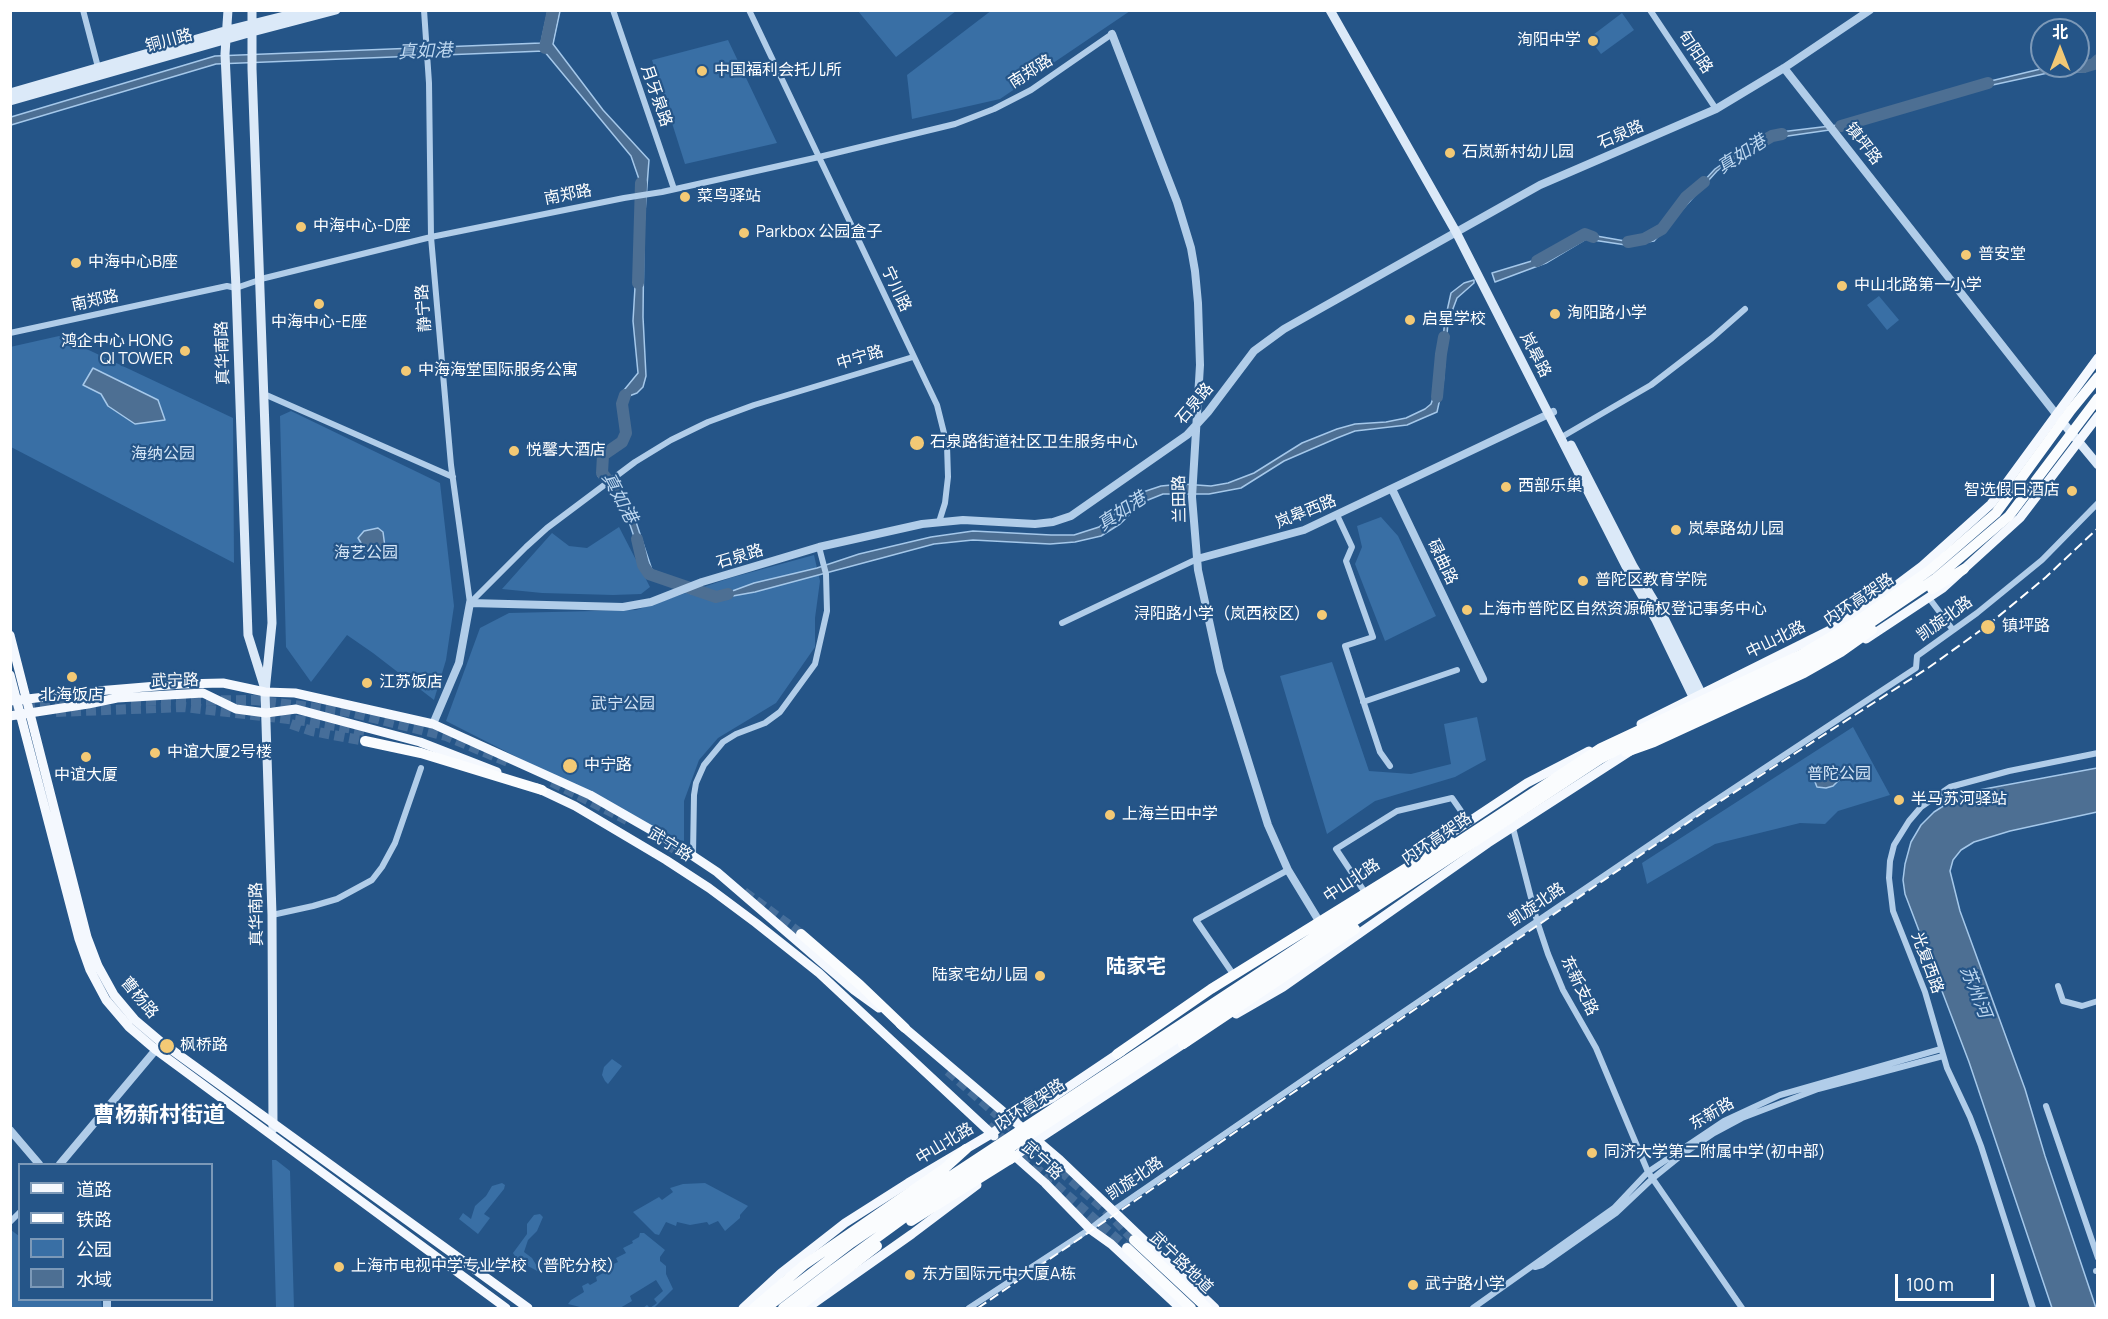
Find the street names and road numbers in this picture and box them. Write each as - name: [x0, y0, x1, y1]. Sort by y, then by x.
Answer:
- street label: 铜川路: [143, 26, 195, 56]
- street label: 旬阳路: [1674, 27, 1716, 77]
- street label: 南郑路: [1006, 51, 1056, 93]
- street label: 月牙泉路: [637, 63, 675, 129]
- street label: 石泉路: [1595, 117, 1647, 153]
- street label: 镇坪路: [1841, 119, 1885, 169]
- street label: 南郑路: [543, 181, 593, 209]
- street label: 宁川路: [877, 263, 915, 315]
- street label: 静宁路: [413, 283, 435, 333]
- street label: 南郑路: [70, 287, 120, 315]
- street label: 真华南路: [212, 321, 234, 385]
- street label: 岚皋路: [1516, 329, 1554, 381]
- street label: 中宁路: [834, 342, 886, 374]
- street label: 石泉路: [1172, 379, 1218, 429]
- street label: 兰田路: [1170, 475, 1190, 523]
- street label: 岚皋西路: [1273, 491, 1339, 533]
- street label: 碌曲路: [1423, 536, 1461, 588]
- street label: 石泉路: [714, 541, 766, 573]
- street label: 内环高架路: [1820, 570, 1898, 630]
- street label: 凯旋北路: [1913, 592, 1977, 646]
- street label: 中山北路: [1743, 617, 1809, 663]
- street label: 武宁路: [151, 671, 199, 691]
- street label: 内环高架路: [1398, 809, 1476, 869]
- street label: 武宁路: [645, 824, 695, 866]
- street label: 中山北路: [1320, 855, 1384, 907]
- street label: 凯旋北路: [1505, 879, 1569, 931]
- street label: 真华南路: [247, 882, 267, 946]
- street label: 光复西路: [1907, 930, 1947, 996]
- street label: 东新支路: [1556, 953, 1602, 1019]
- street label: 曹杨路: [116, 973, 162, 1023]
- street label: 内环高架路: [991, 1075, 1069, 1135]
- street label: 东新路: [1686, 1094, 1738, 1134]
- street label: 中山北路: [913, 1119, 977, 1169]
- street label: 武宁路: [1018, 1138, 1066, 1184]
- street label: 凯旋北路: [1103, 1153, 1167, 1205]
- street label: 武宁路地道: [1146, 1228, 1216, 1298]

